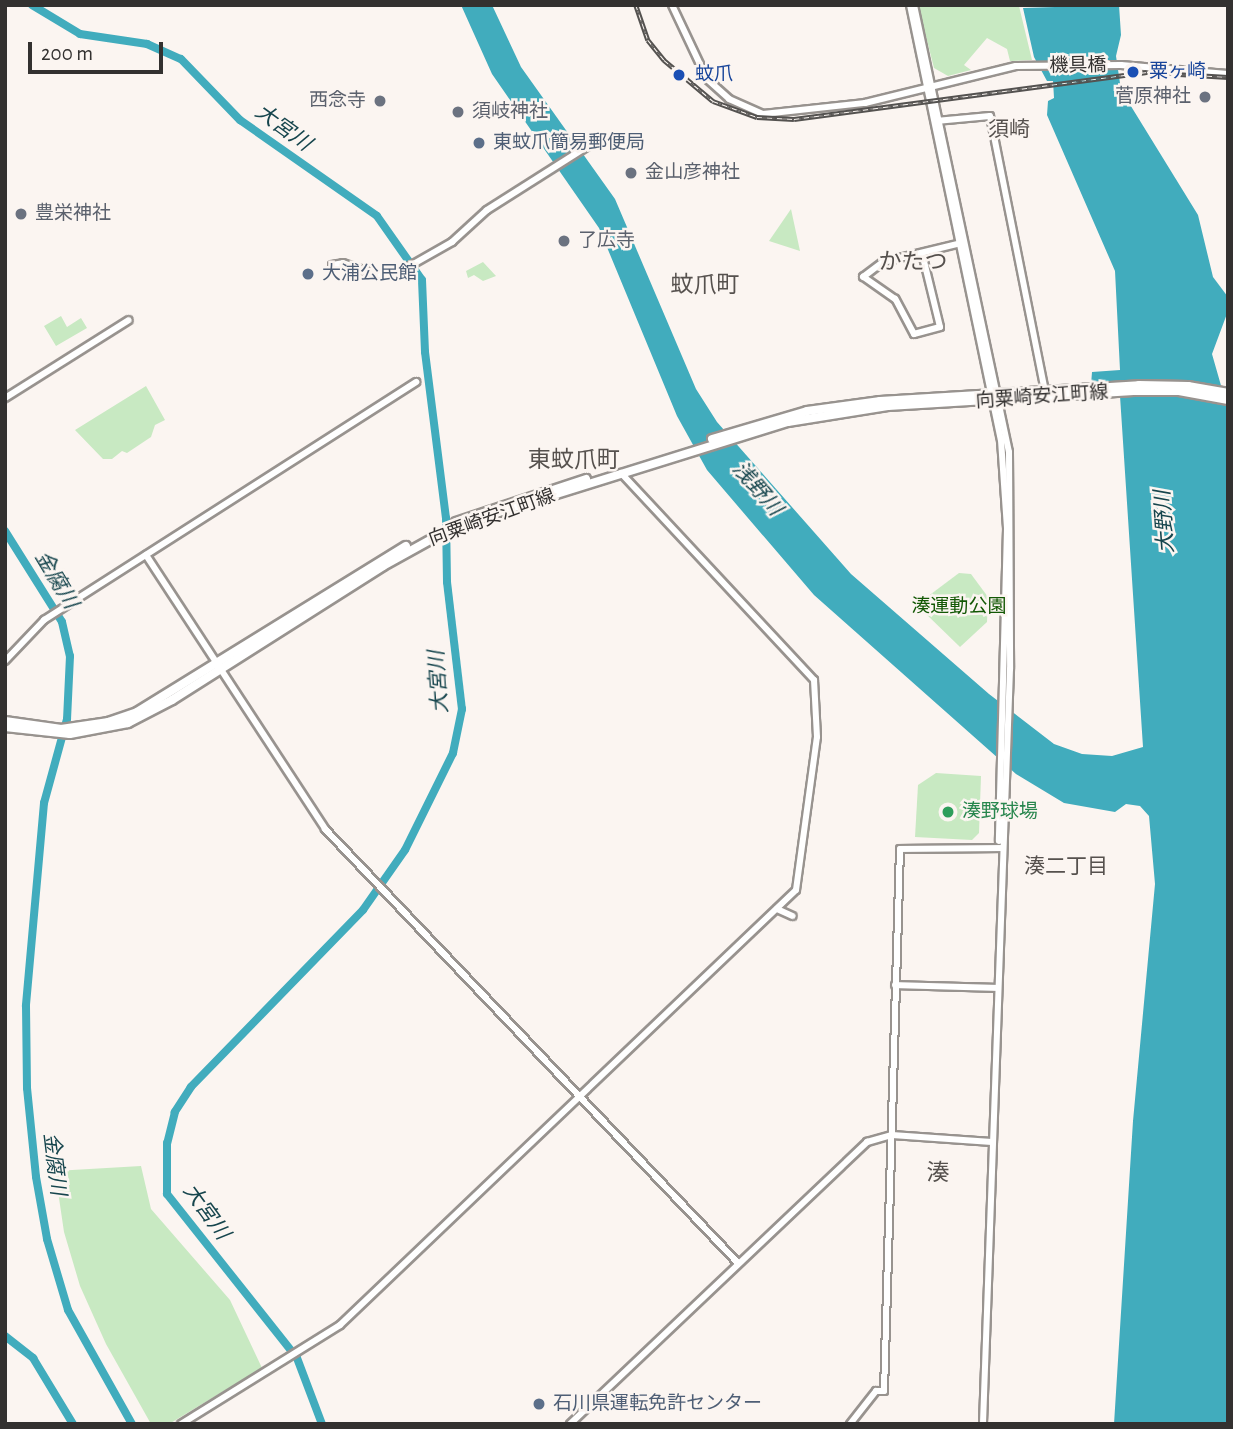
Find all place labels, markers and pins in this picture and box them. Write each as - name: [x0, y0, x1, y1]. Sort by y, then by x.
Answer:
- place label: 粟ヶ崎: [1149, 61, 1206, 83]
- marker: 粟ヶ崎: [1123, 62, 1143, 82]
- place label: 蚊爪: [695, 64, 733, 86]
- marker: 蚊爪: [669, 65, 689, 85]
- place label: 菅原神社: [1115, 86, 1191, 108]
- marker: 菅原神社: [1197, 89, 1213, 105]
- place label: 西念寺: [309, 90, 366, 112]
- marker: 西念寺: [372, 93, 388, 109]
- place label: 須岐神社: [472, 101, 548, 123]
- marker: 須岐神社: [450, 104, 466, 120]
- place label: 東蚊爪簡易郵便局: [493, 132, 645, 154]
- marker: 東蚊爪簡易郵便局: [471, 135, 487, 151]
- place label: 金山彦神社: [645, 162, 740, 184]
- marker: 金山彦神社: [623, 165, 639, 181]
- place label: 豊栄神社: [35, 203, 111, 225]
- marker: 豊栄神社: [13, 206, 29, 222]
- place label: 了広寺: [578, 230, 635, 252]
- marker: 了広寺: [556, 233, 572, 249]
- place label: 大浦公民館: [322, 263, 417, 285]
- marker: 大浦公民館: [300, 266, 316, 282]
- place label: 湊野球場: [962, 801, 1038, 823]
- marker: 湊野球場: [940, 804, 956, 820]
- place label: 石川県運転免許センター: [553, 1393, 762, 1415]
- marker: 石川県運転免許センター: [531, 1396, 547, 1412]

